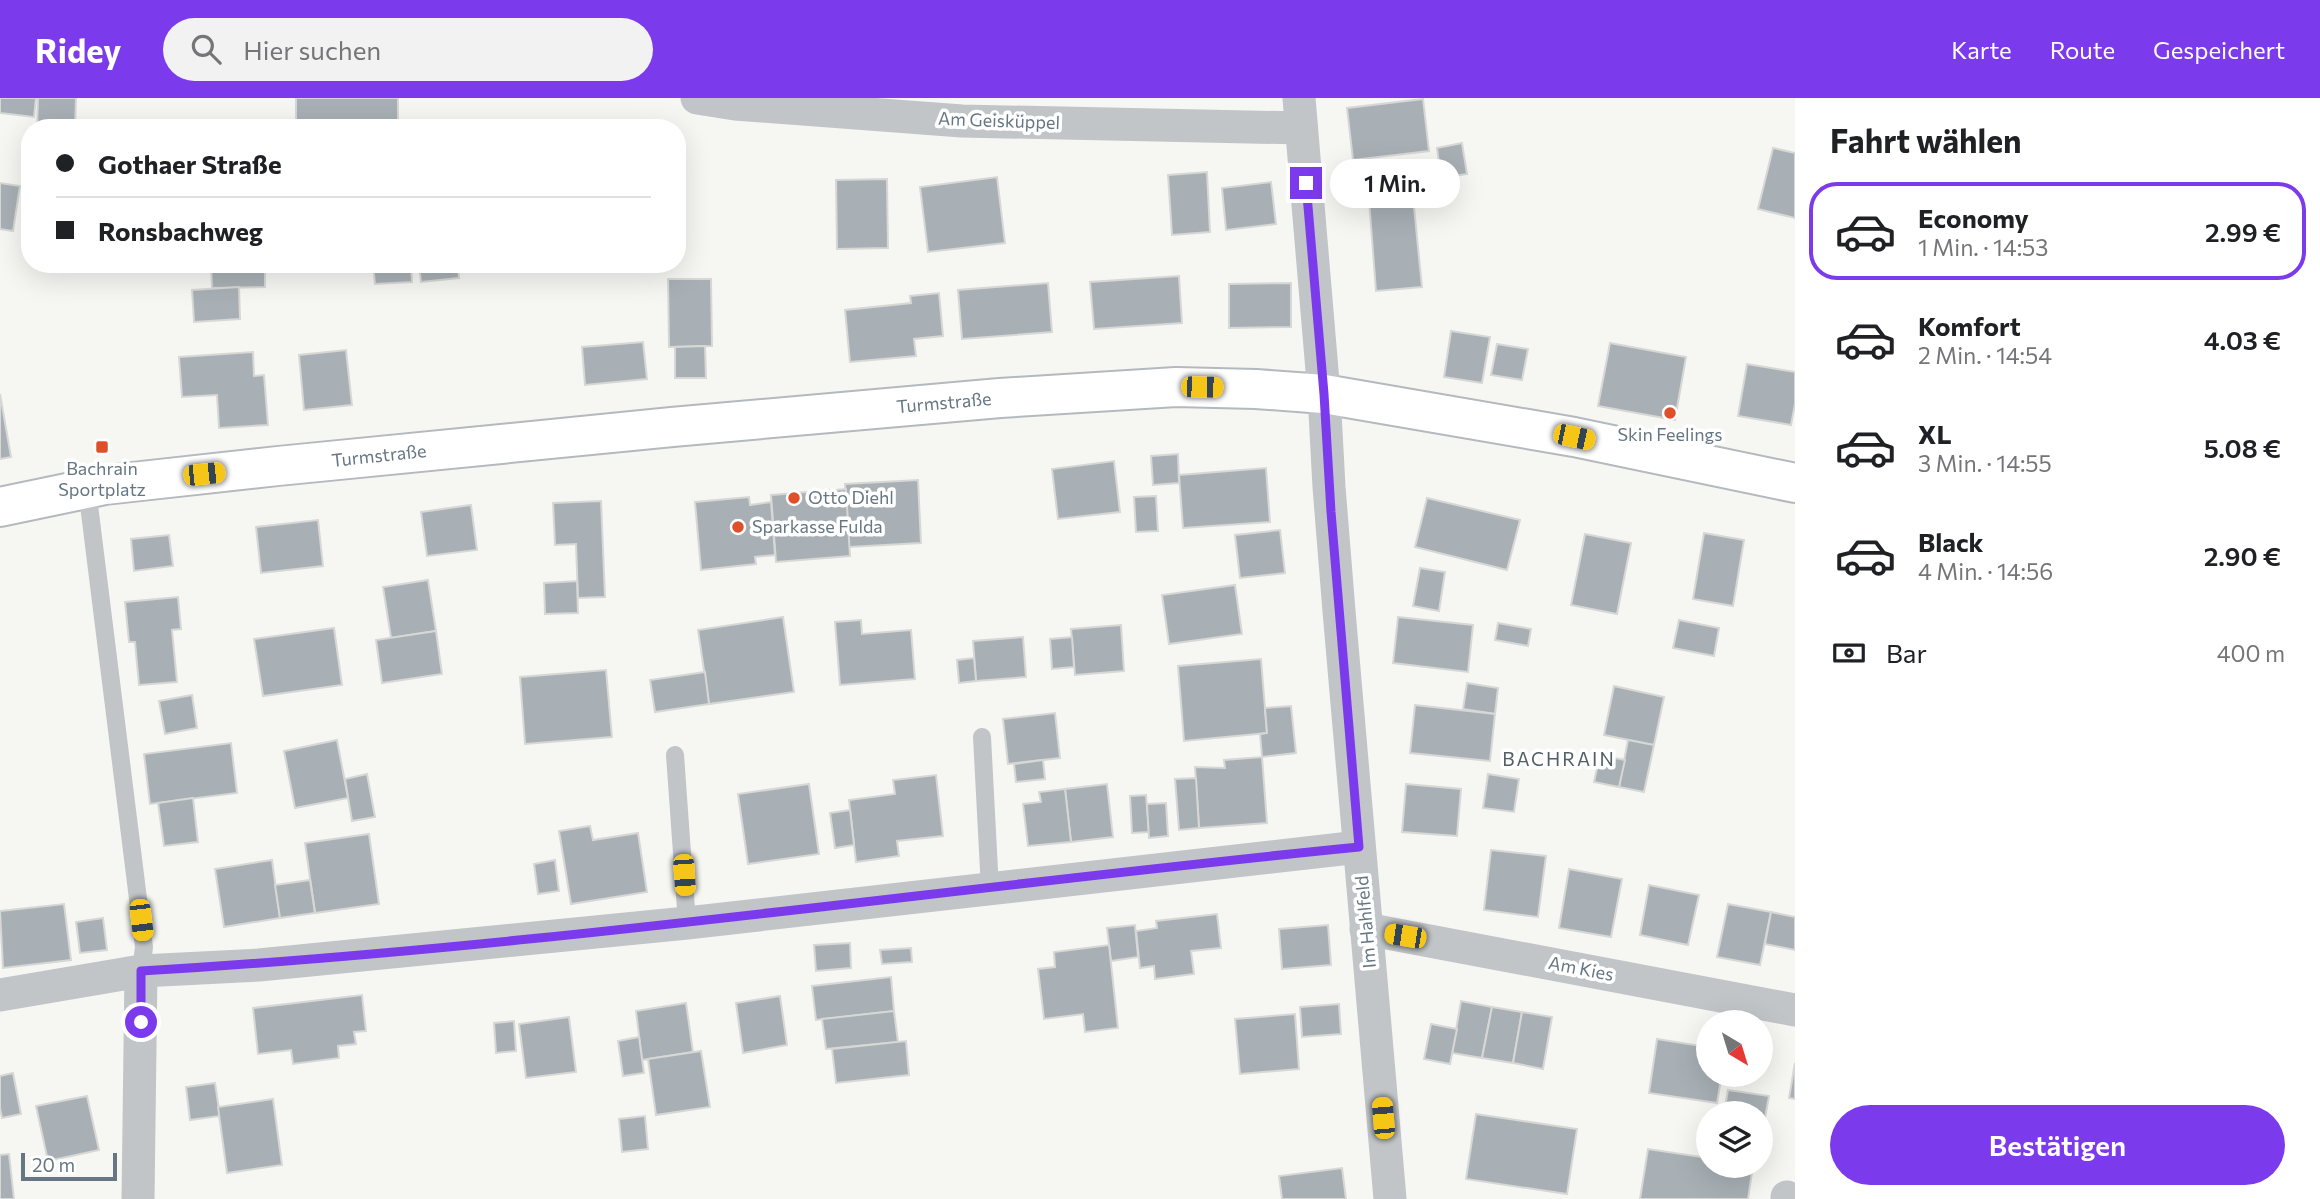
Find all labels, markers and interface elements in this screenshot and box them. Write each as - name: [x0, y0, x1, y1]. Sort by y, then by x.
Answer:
- search box: [163, 18, 653, 81]
- text: Ridey: [35, 29, 121, 70]
- icon: search: [187, 30, 225, 68]
- text: Hier suchen: [243, 34, 381, 65]
- text: Karte: [1951, 35, 2012, 64]
- text: Route: [2050, 35, 2115, 64]
- text: Gespeichert: [2153, 35, 2285, 64]
- street label: Am Geisküppel: [938, 107, 1061, 133]
- text: Fahrt wählen: [1830, 120, 2022, 160]
- text: Gothaer Straße: [98, 148, 282, 179]
- callout: 1 Min.: [1330, 158, 1460, 208]
- route end: [1290, 167, 1322, 199]
- text: 1 Min.: [1364, 169, 1426, 197]
- icon: car: [1834, 200, 1897, 263]
- text: Economy: [1918, 202, 2029, 233]
- text: Ronsbachweg: [98, 215, 263, 246]
- text: 2.99 €: [2205, 216, 2281, 247]
- text: 1 Min. · 14:53: [1918, 233, 2048, 261]
- icon: car: [1834, 308, 1897, 371]
- text: Komfort: [1918, 310, 2021, 341]
- text: 4.03 €: [2204, 324, 2281, 355]
- text: 2 Min. · 14:54: [1918, 341, 2052, 369]
- car: [1181, 376, 1224, 398]
- street label: Turmstraße: [895, 387, 992, 417]
- marker: Skin Feelings: [1662, 405, 1678, 421]
- icon: car: [1834, 416, 1897, 479]
- text: XL: [1918, 418, 1952, 449]
- car: [1552, 422, 1597, 452]
- place label: Skin Feelings: [1617, 423, 1723, 445]
- text: 5.08 €: [2204, 432, 2281, 463]
- marker: Bachrain Sportplatz: [94, 439, 110, 455]
- street label: Turmstraße: [330, 439, 427, 471]
- text: 3 Min. · 14:55: [1918, 449, 2052, 477]
- place label: Bachrain Sportplatz: [58, 457, 146, 500]
- car: [183, 461, 226, 487]
- place label: Otto Diehl: [808, 486, 894, 508]
- marker: Otto Diehl: [786, 490, 802, 506]
- place label: Sparkasse Fulda: [752, 515, 883, 537]
- marker: Sparkasse Fulda: [730, 519, 746, 535]
- icon: car: [1834, 524, 1897, 587]
- text: Black: [1918, 526, 1984, 557]
- text: 2.90 €: [2204, 540, 2281, 571]
- text: 4 Min. · 14:56: [1918, 557, 2053, 585]
- icon: cash: [1830, 634, 1868, 672]
- text: Bar: [1886, 637, 1927, 668]
- text: 400 m: [2217, 639, 2285, 667]
- district label: BACHRAIN: [1502, 747, 1616, 770]
- car: [673, 853, 696, 897]
- street label: Im Hahlfeld: [1350, 875, 1380, 969]
- car: [129, 898, 154, 942]
- car: [1383, 922, 1428, 950]
- street label: Am Kies: [1547, 951, 1616, 985]
- route start: [125, 1006, 157, 1038]
- north arrow: [1696, 1010, 1773, 1087]
- map controls: [1696, 1010, 1773, 1178]
- car: [1371, 1096, 1396, 1140]
- button: layers: [1696, 1101, 1773, 1178]
- button: Bestätigen: [1830, 1105, 2285, 1185]
- scale bar: [21, 1150, 117, 1182]
- text: 20 m: [32, 1153, 75, 1176]

